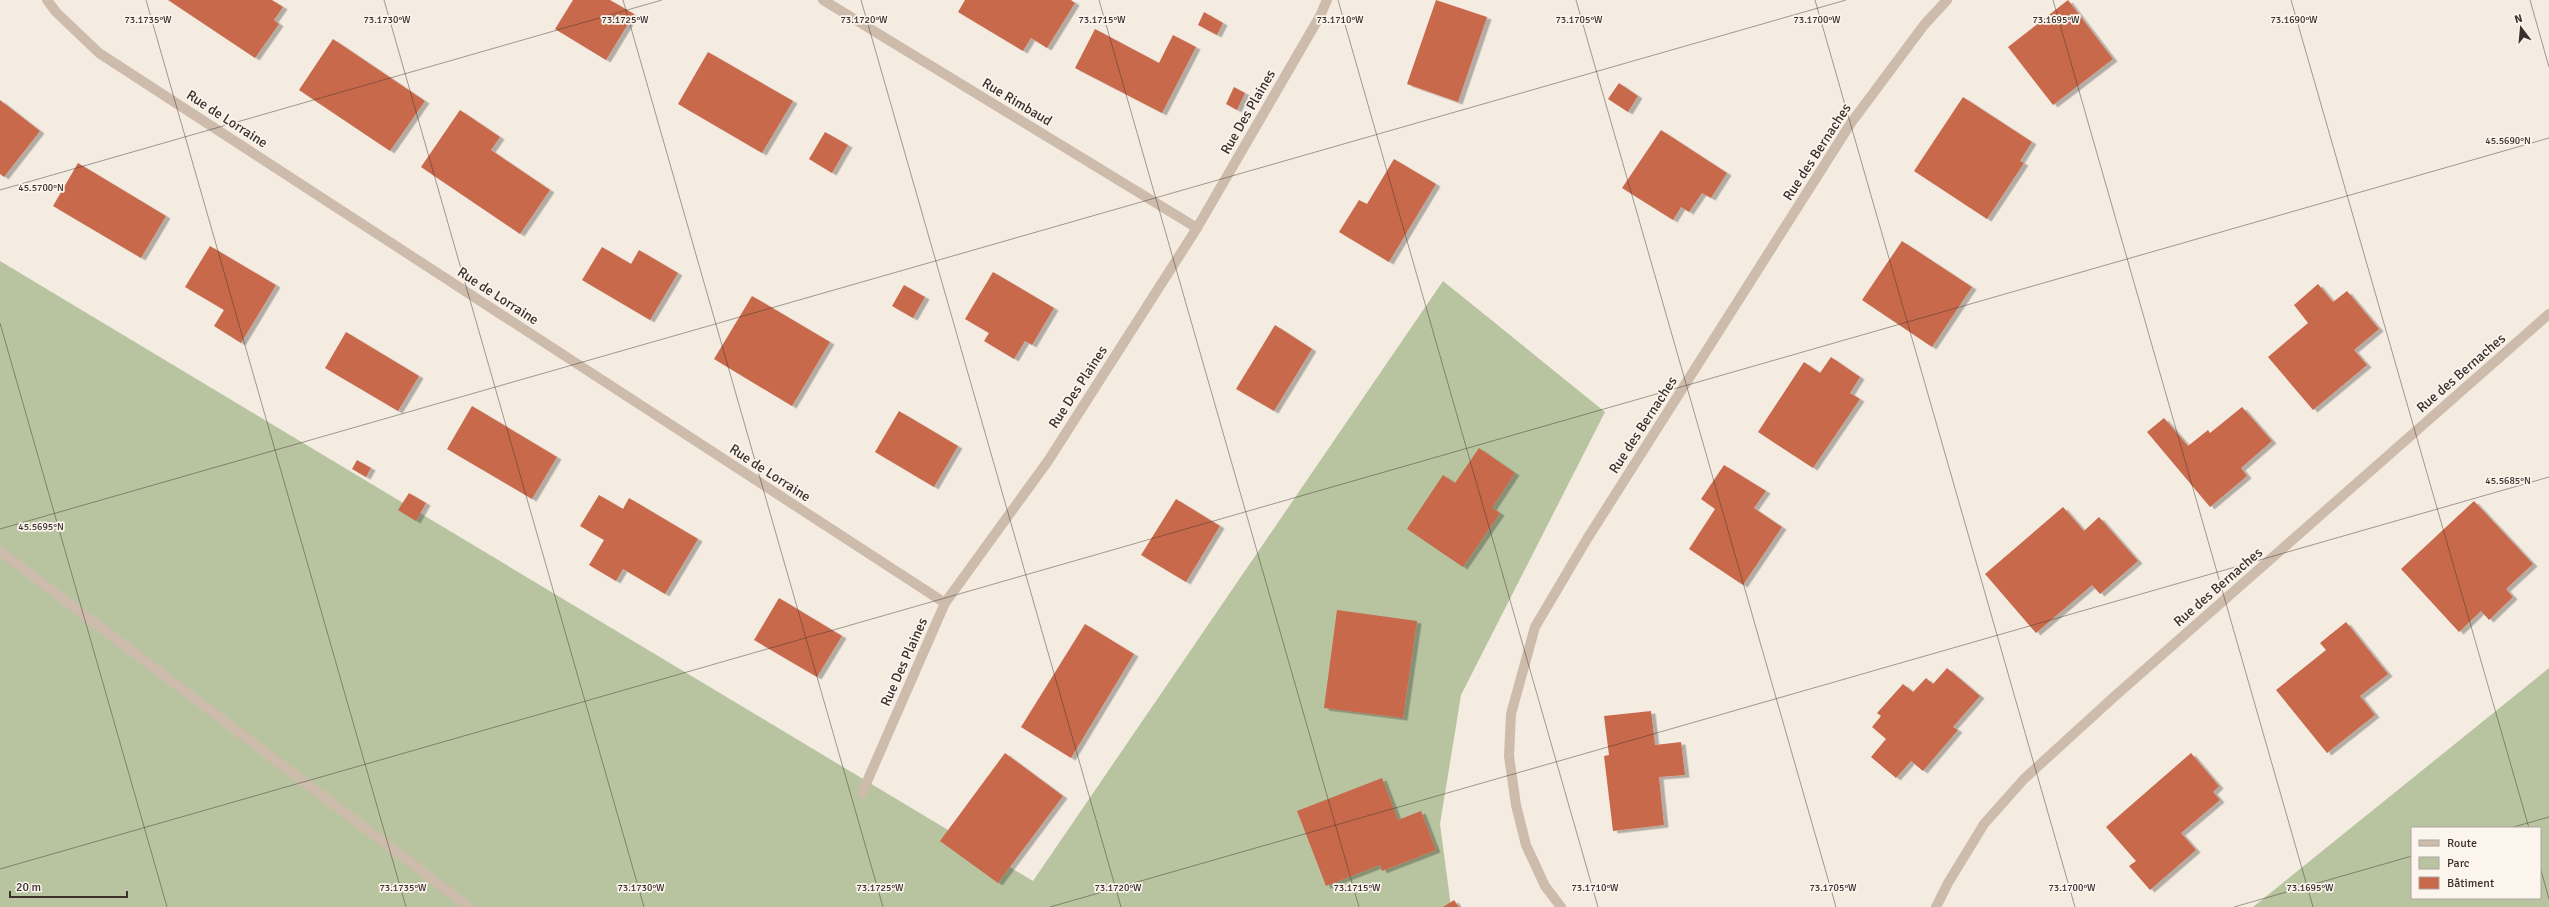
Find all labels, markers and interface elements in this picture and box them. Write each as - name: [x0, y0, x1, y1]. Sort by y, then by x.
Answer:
- north arrow: [2501, 8, 2541, 48]
- text: N: [2513, 12, 2524, 26]
- text: 73.1735°W: [124, 14, 172, 26]
- text: 73.1730°W: [363, 14, 411, 26]
- text: 73.1725°W: [601, 14, 649, 26]
- text: 73.1720°W: [840, 14, 888, 26]
- text: 73.1715°W: [1078, 14, 1126, 26]
- text: 73.1710°W: [1316, 14, 1364, 26]
- text: 73.1705°W: [1555, 14, 1603, 26]
- text: 73.1700°W: [1793, 14, 1841, 26]
- text: 73.1695°W: [2032, 14, 2080, 26]
- text: 73.1690°W: [2270, 14, 2318, 26]
- street label: Rue Des Plaines: [1217, 67, 1279, 157]
- street label: Rue Rimbaud: [979, 74, 1055, 130]
- street label: Rue de Lorraine: [183, 86, 271, 152]
- street label: Rue des Bernaches: [1779, 100, 1855, 204]
- text: 45.5690°N: [2485, 135, 2531, 147]
- text: 45.5700°N: [18, 182, 64, 194]
- street label: Rue de Lorraine: [454, 263, 542, 329]
- street label: Rue des Bernaches: [2413, 330, 2509, 416]
- street label: Rue Des Plaines: [1045, 343, 1111, 431]
- street label: Rue des Bernaches: [1605, 373, 1681, 477]
- street label: Rue de Lorraine: [726, 440, 814, 506]
- text: 45.5685°N: [2485, 475, 2531, 487]
- text: 45.5695°N: [18, 521, 64, 533]
- street label: Rue des Bernaches: [2170, 544, 2266, 630]
- street label: Rue Des Plaines: [877, 615, 931, 709]
- legend: [2411, 827, 2541, 899]
- text: Route: [2447, 836, 2477, 851]
- text: Parc: [2447, 856, 2470, 871]
- scale bar: [10, 873, 127, 899]
- text: Bâtiment: [2447, 876, 2494, 891]
- text: 20 m: [16, 880, 41, 895]
- text: 73.1735°W: [379, 882, 427, 894]
- text: 73.1730°W: [617, 882, 665, 894]
- text: 73.1725°W: [856, 882, 904, 894]
- text: 73.1720°W: [1094, 882, 1142, 894]
- text: 73.1715°W: [1333, 882, 1381, 894]
- text: 73.1710°W: [1571, 882, 1619, 894]
- text: 73.1705°W: [1809, 882, 1857, 894]
- text: 73.1700°W: [2048, 882, 2096, 894]
- text: 73.1695°W: [2286, 882, 2334, 894]

